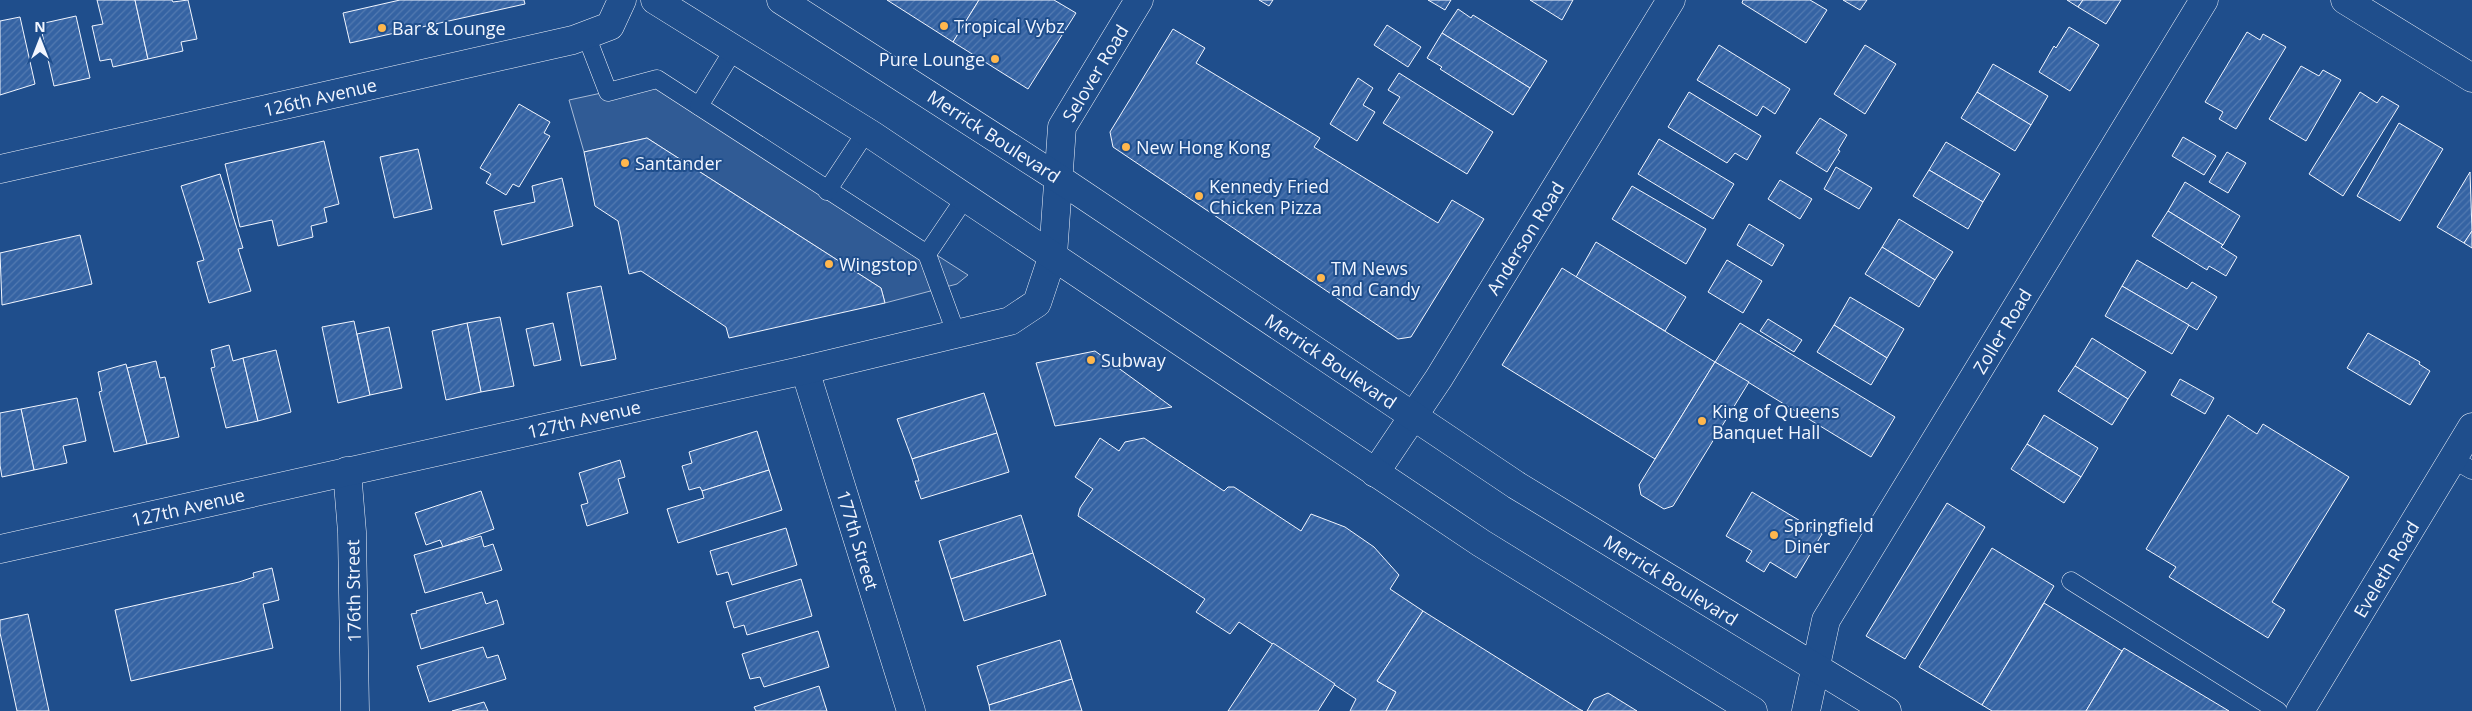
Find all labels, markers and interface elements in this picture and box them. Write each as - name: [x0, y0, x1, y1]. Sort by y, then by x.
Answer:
- place label: Tropical Vybz: [954, 14, 1065, 38]
- north arrow: [15, 15, 65, 65]
- place label: Bar & Lounge: [392, 16, 506, 40]
- text: N: [34, 17, 46, 36]
- marker: Tropical Vybz: [938, 20, 950, 32]
- street label: Selover Road: [1057, 20, 1133, 126]
- marker: Bar & Lounge: [376, 22, 388, 34]
- place label: Pure Lounge: [879, 47, 985, 71]
- marker: Pure Lounge: [989, 53, 1001, 65]
- street label: 126th Avenue: [261, 72, 379, 122]
- street label: Merrick Boulevard: [923, 84, 1065, 188]
- place label: New Hong Kong: [1136, 135, 1271, 159]
- marker: New Hong Kong: [1120, 141, 1132, 153]
- place label: Santander: [635, 151, 722, 175]
- marker: Santander: [619, 157, 631, 169]
- place label: Kennedy Fried Chicken Pizza: [1209, 174, 1329, 219]
- street label: Anderson Road: [1481, 177, 1569, 299]
- marker: Kennedy Fried Chicken Pizza: [1193, 190, 1205, 202]
- place label: Wingstop: [839, 252, 918, 276]
- place label: TM News and Candy: [1331, 256, 1421, 301]
- marker: Wingstop: [823, 258, 835, 270]
- marker: TM News and Candy: [1315, 272, 1327, 284]
- street label: Zoller Road: [1967, 284, 2037, 378]
- street label: Merrick Boulevard: [1261, 308, 1401, 414]
- place label: Subway: [1101, 348, 1167, 372]
- marker: Subway: [1085, 354, 1097, 366]
- street label: 127th Avenue: [525, 394, 643, 444]
- place label: King of Queens Banquet Hall: [1712, 399, 1840, 444]
- marker: King of Queens Banquet Hall: [1696, 415, 1708, 427]
- street label: 127th Avenue: [129, 482, 247, 532]
- street label: 177th Street: [831, 487, 885, 593]
- place label: Springfield Diner: [1784, 513, 1874, 558]
- street label: Eveleth Road: [2348, 516, 2424, 622]
- street label: Merrick Boulevard: [1599, 529, 1743, 631]
- marker: Springfield Diner: [1768, 529, 1780, 541]
- street label: 176th Street: [340, 539, 366, 643]

